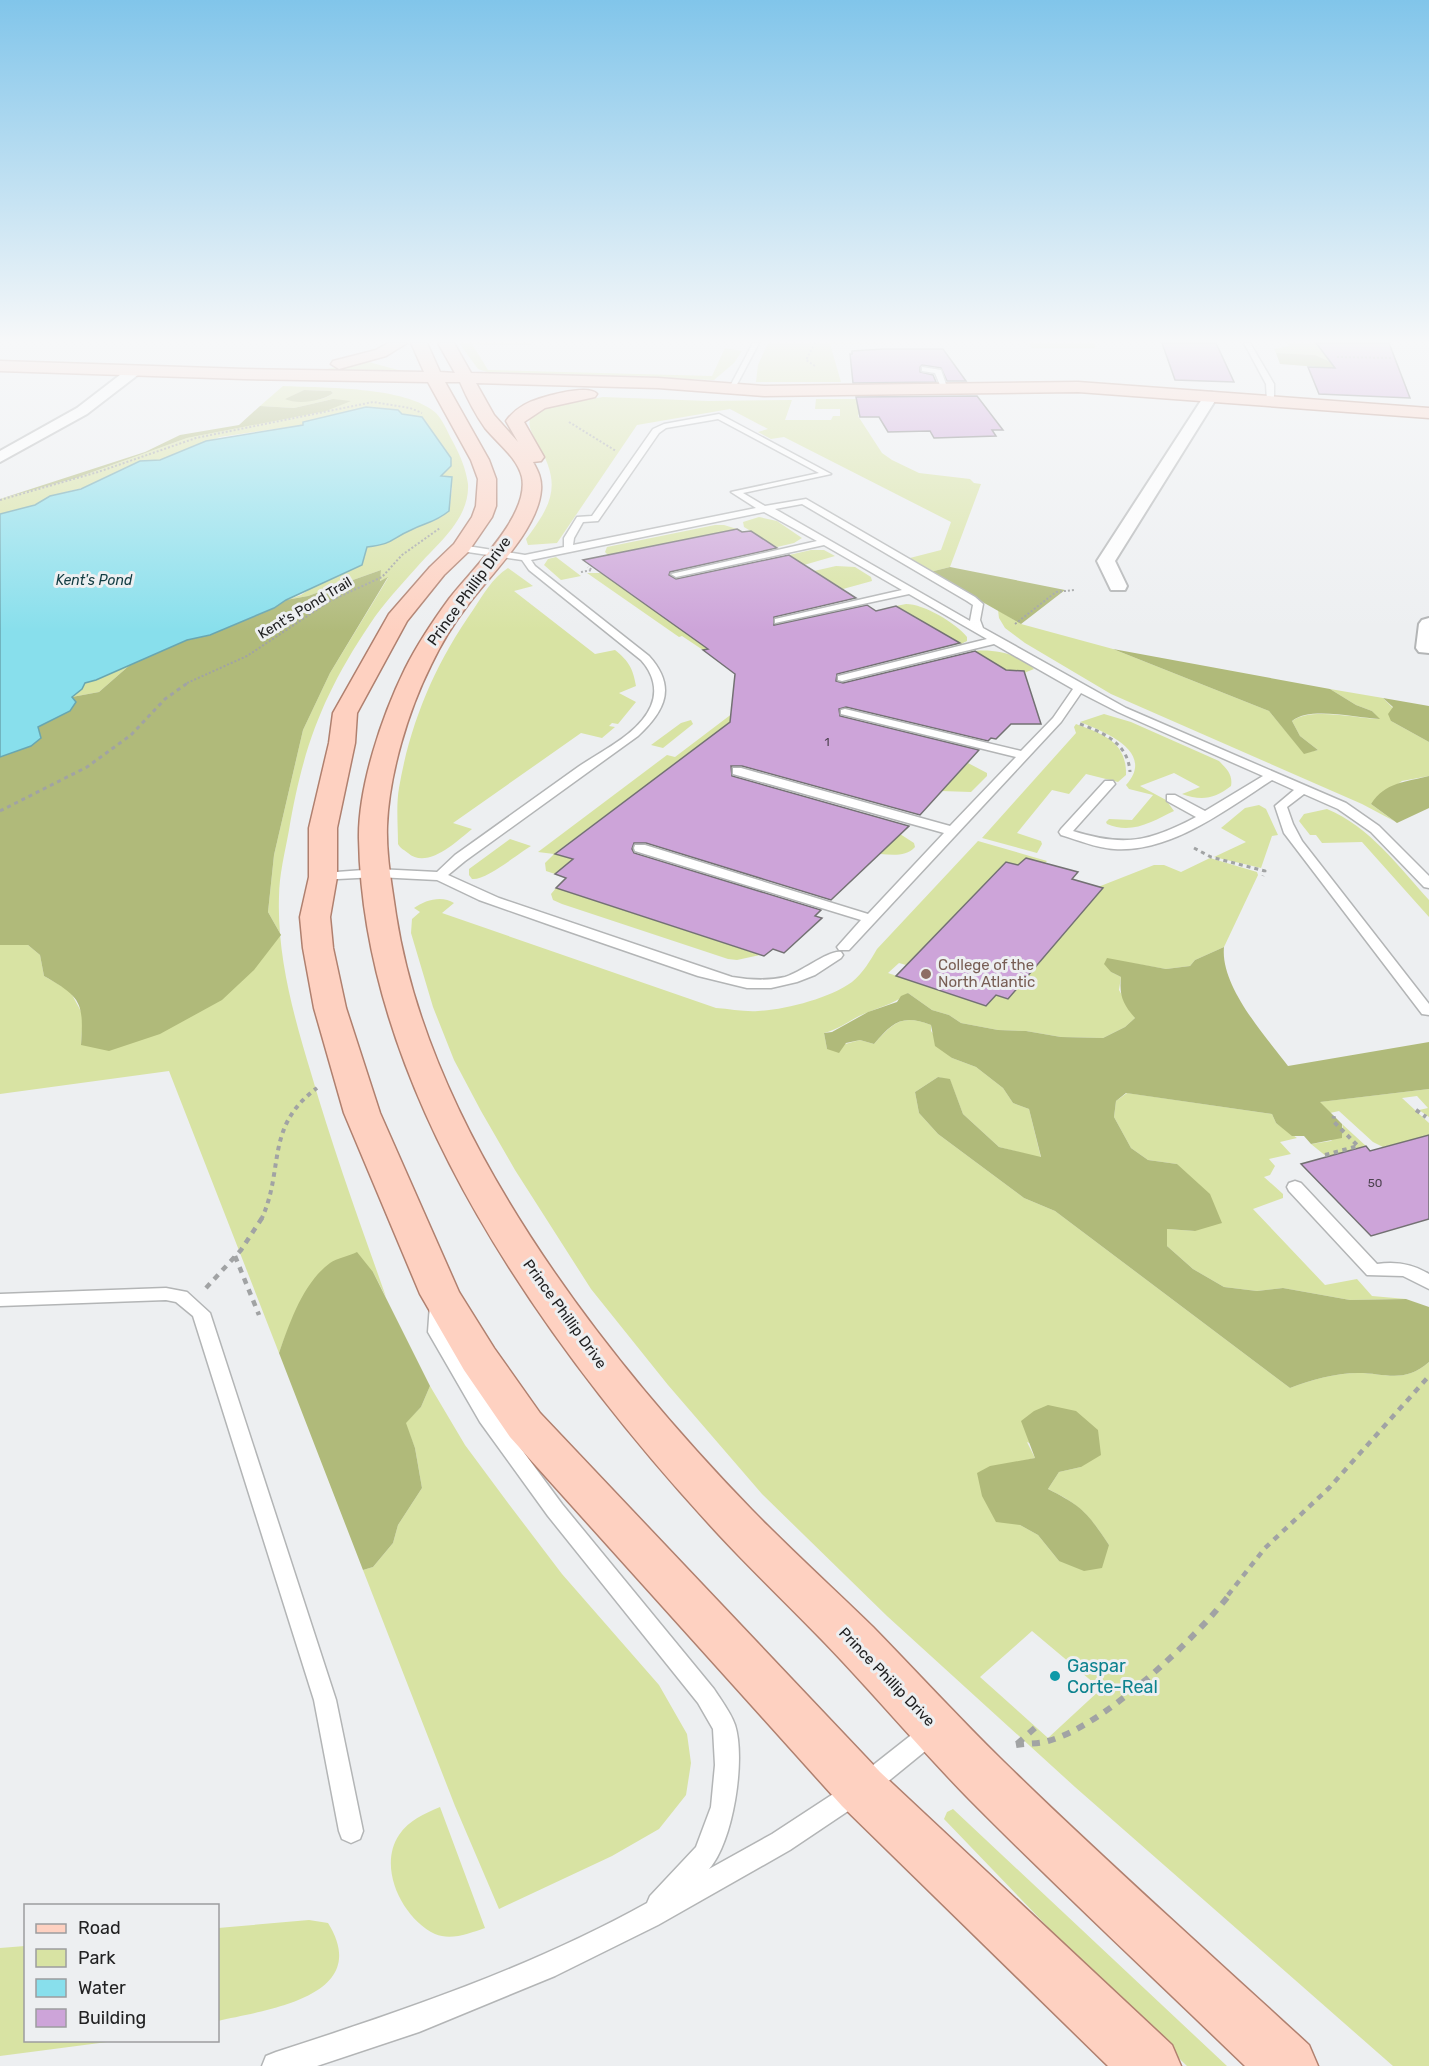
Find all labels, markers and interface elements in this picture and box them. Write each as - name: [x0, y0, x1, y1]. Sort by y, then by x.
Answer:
- street label: Prince Phillip Drive: [423, 533, 515, 649]
- water label: Kent's Pond: [56, 572, 133, 589]
- street label: Kent's Pond Trail: [255, 573, 355, 643]
- house number: 1: [824, 735, 830, 749]
- place label: College of the North Atlantic: [938, 956, 1035, 991]
- marker: College of the North Atlantic: [919, 967, 933, 981]
- house number: 50: [1368, 1176, 1382, 1190]
- street label: Prince Phillip Drive: [519, 1256, 611, 1372]
- street label: Prince Phillip Drive: [835, 1624, 939, 1730]
- place label: Gaspar Corte-Real: [1067, 1655, 1158, 1698]
- marker: Gaspar Corte-Real: [1048, 1669, 1062, 1683]
- legend: [24, 1904, 219, 2042]
- text: Road: [78, 1917, 121, 1939]
- text: Park: [78, 1947, 116, 1969]
- text: Water: [78, 1977, 126, 1999]
- text: Building: [78, 2007, 146, 2029]

